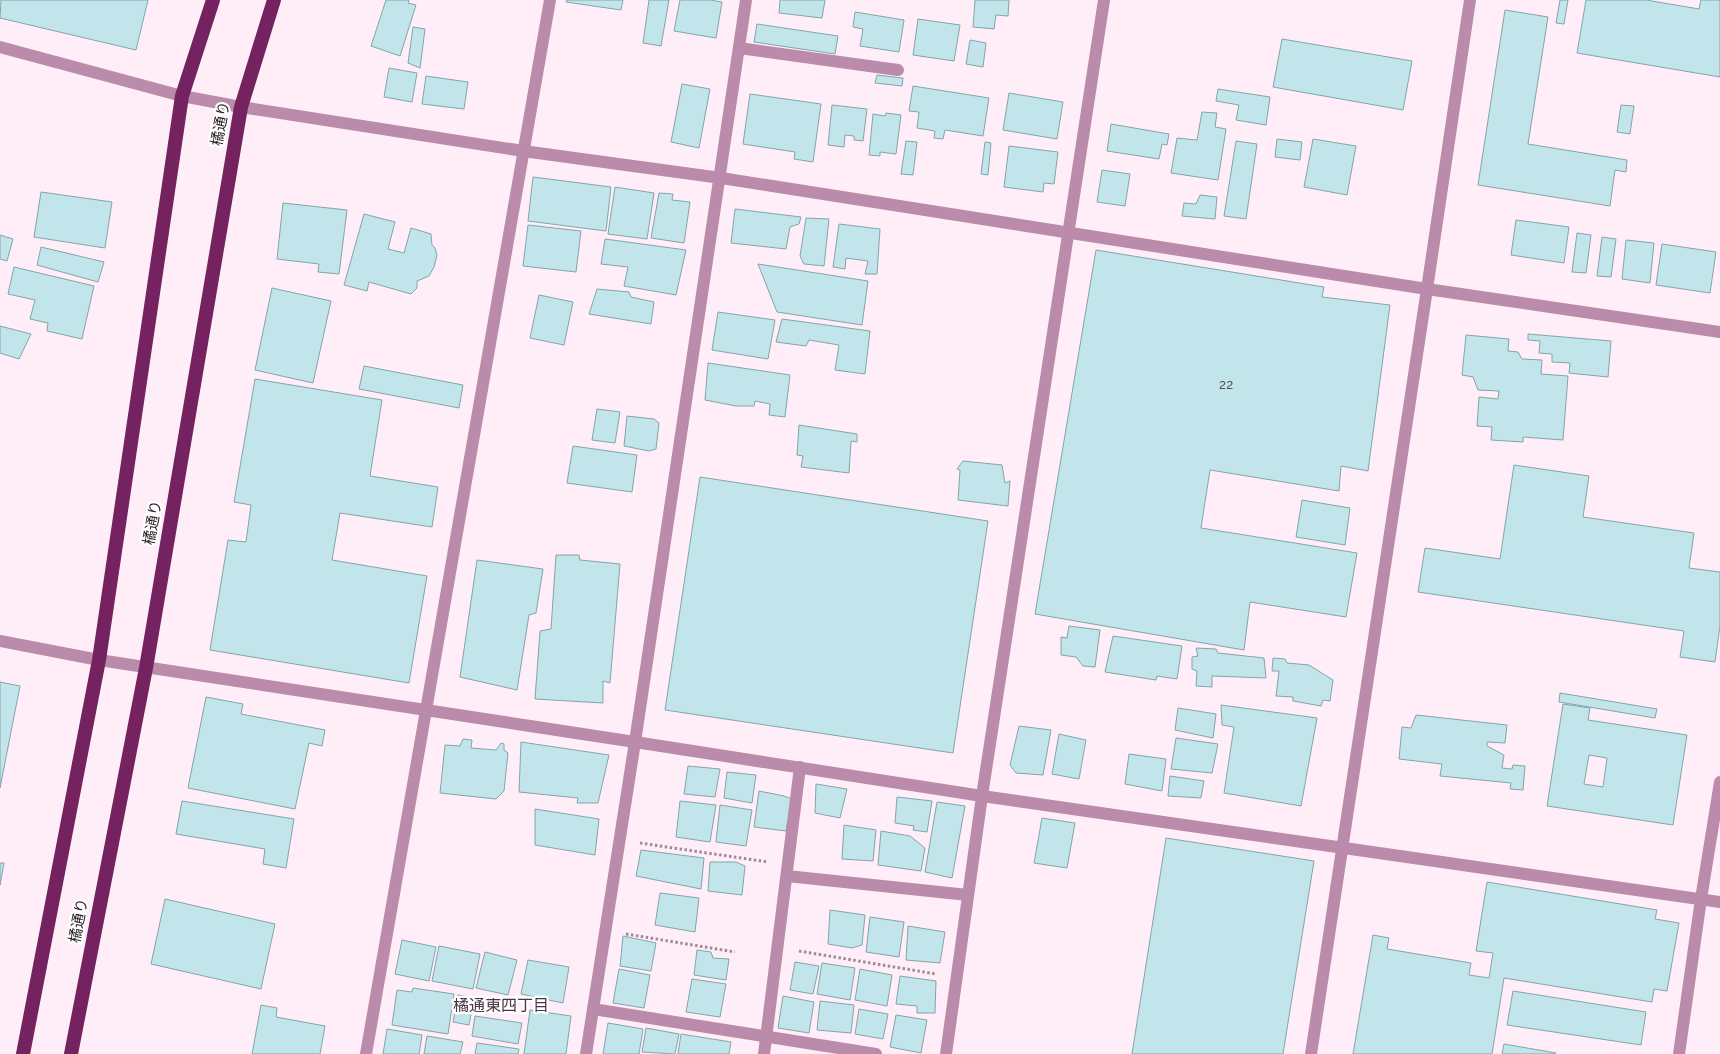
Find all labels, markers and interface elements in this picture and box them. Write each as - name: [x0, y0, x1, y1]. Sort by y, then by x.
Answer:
- street label: 橘通り: [208, 100, 236, 148]
- house number: 22: [1219, 378, 1233, 394]
- street label: 橘通り: [141, 499, 167, 547]
- street label: 橘通り: [66, 897, 94, 945]
- district label: 橘通東四丁目: [453, 997, 549, 1017]

